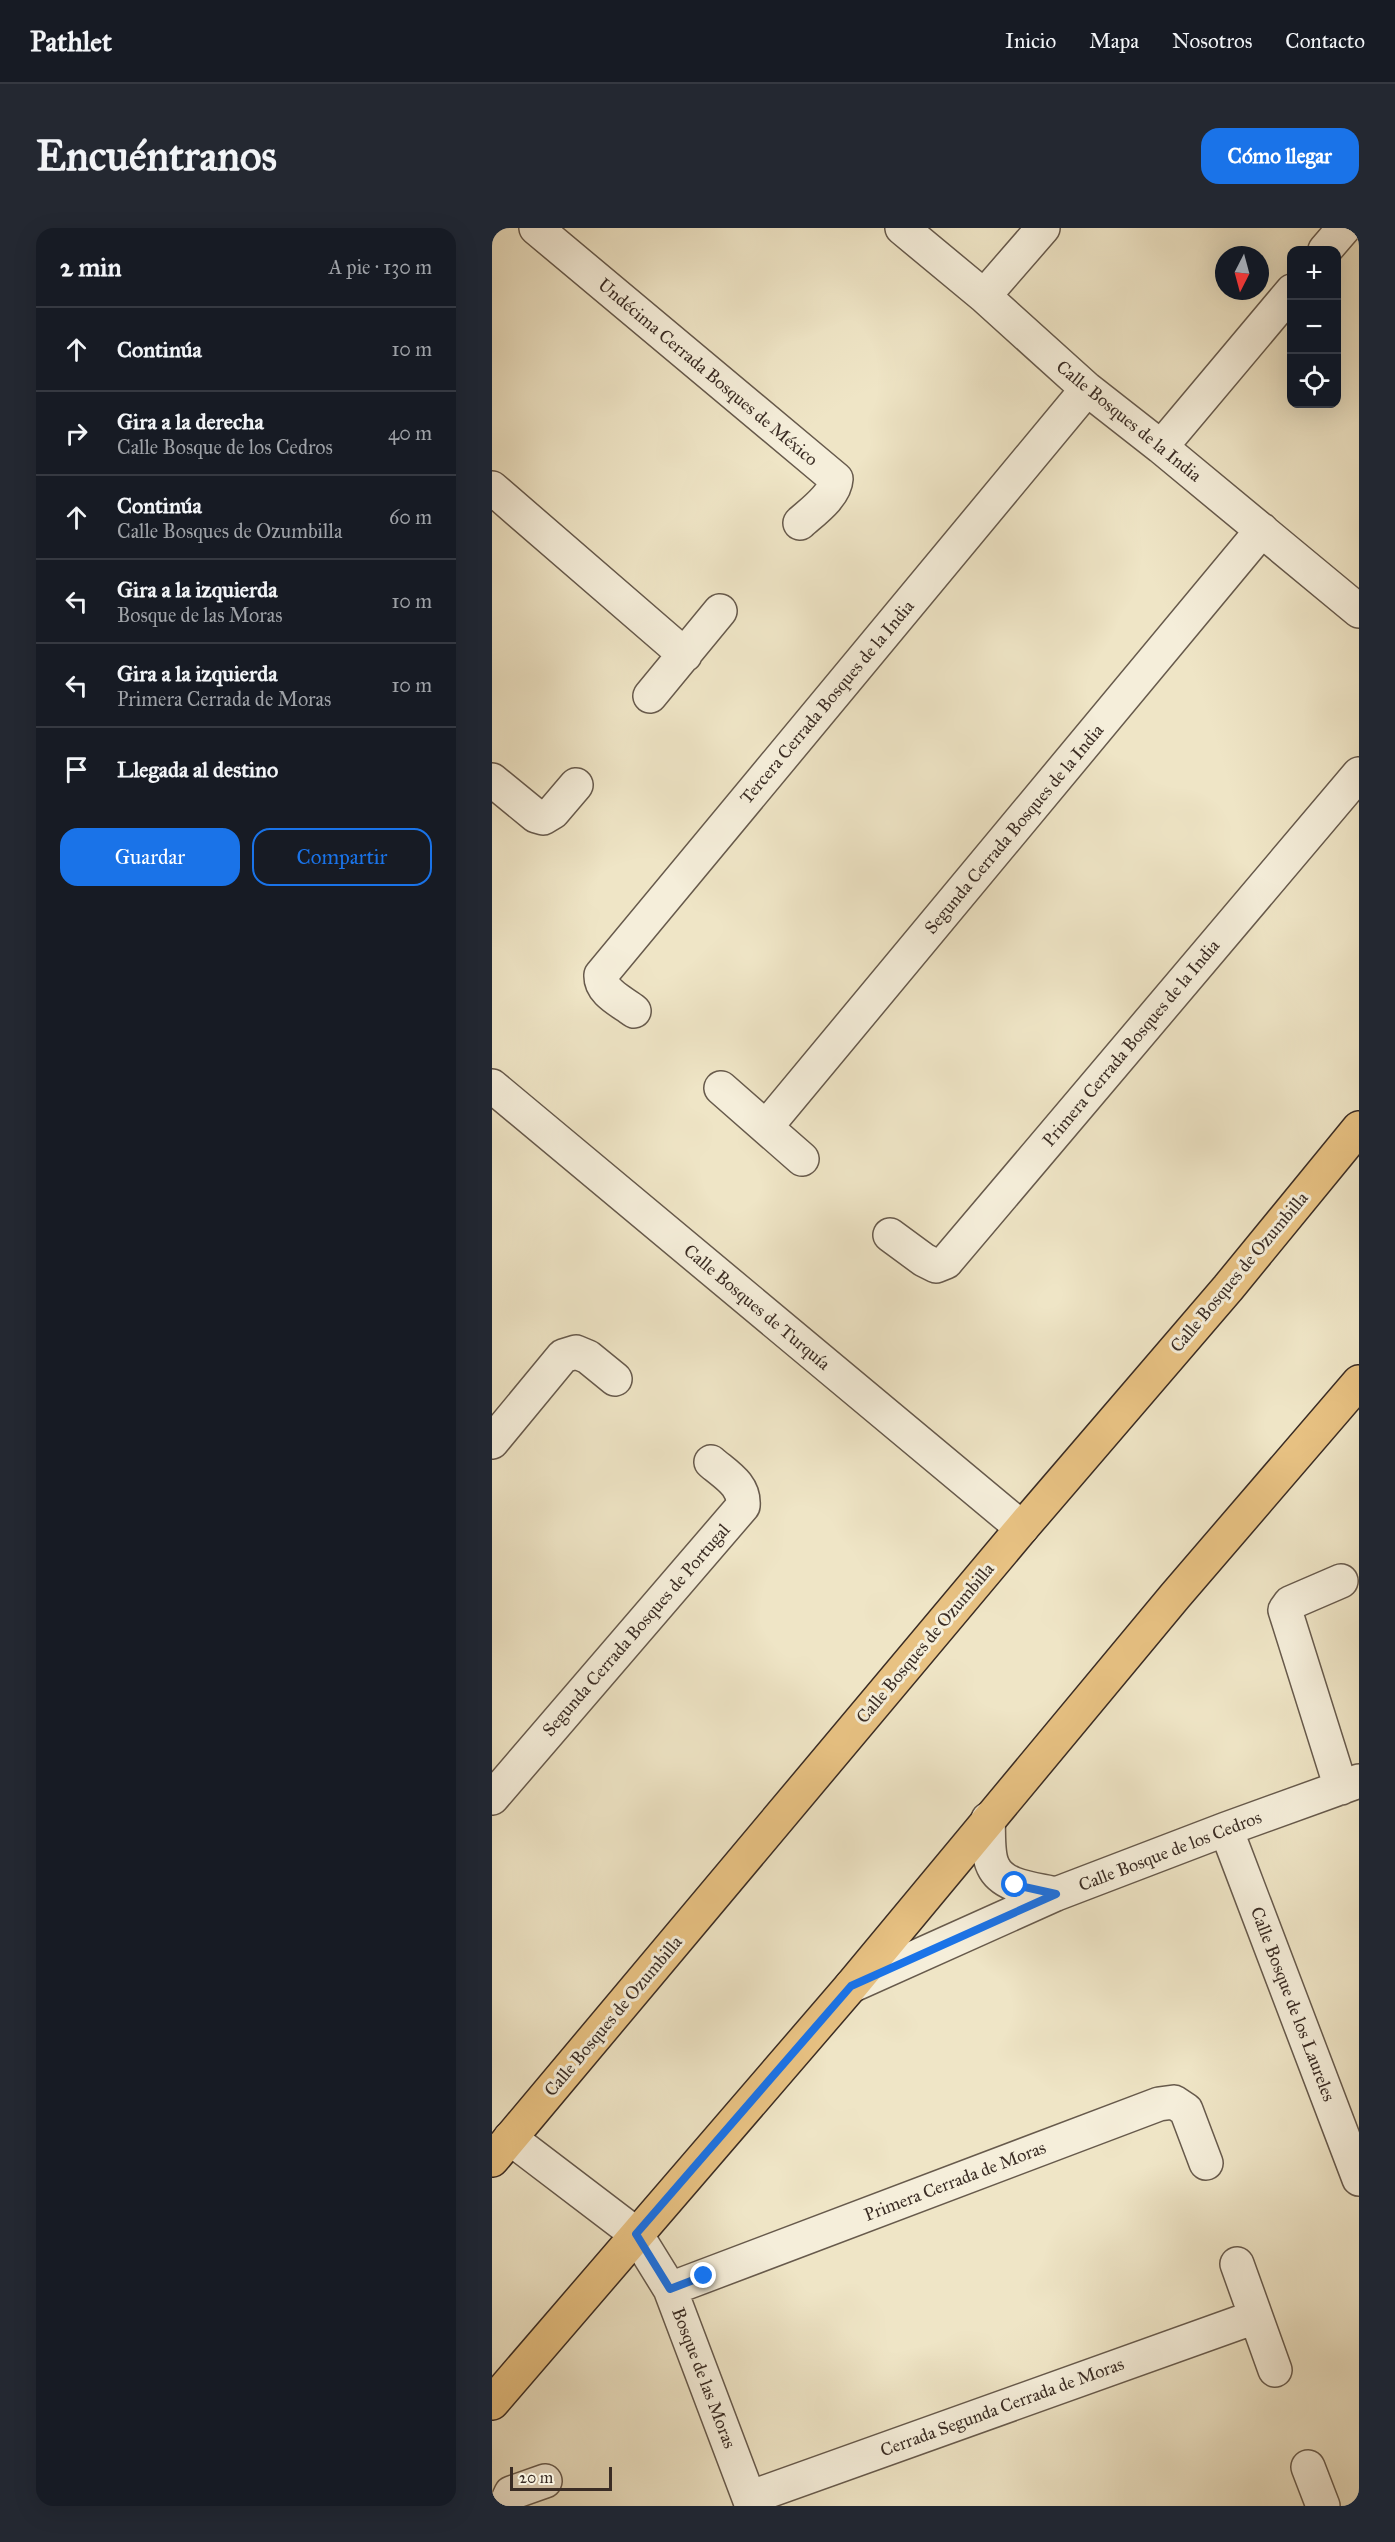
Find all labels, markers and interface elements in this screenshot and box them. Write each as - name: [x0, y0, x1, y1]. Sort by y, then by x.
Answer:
- text: Pathlet: [30, 24, 112, 59]
- text: Inicio: [1005, 28, 1056, 54]
- text: Mapa: [1089, 28, 1139, 54]
- text: Nosotros: [1172, 28, 1252, 54]
- text: Contacto: [1285, 28, 1365, 54]
- button: Cómo llegar: [1201, 128, 1359, 184]
- text: Encuéntranos: [36, 130, 277, 182]
- north arrow: [1215, 246, 1269, 300]
- map controls: [1287, 246, 1341, 408]
- button: +: [1287, 246, 1341, 300]
- text: 2 min: [60, 251, 121, 283]
- text: A pie · 130 m: [329, 255, 432, 279]
- street label: Undécima Cerrada Bosques de México: [593, 273, 822, 471]
- button: −: [1287, 300, 1341, 354]
- icon: ahead: [60, 333, 93, 366]
- text: Continúa: [117, 336, 202, 363]
- text: 10 m: [391, 337, 432, 361]
- button: locate: [1287, 354, 1341, 408]
- street label: Calle Bosques de la India: [1051, 356, 1206, 487]
- text: Gira a la derecha: [117, 408, 264, 435]
- icon: right: [60, 417, 93, 450]
- text: 40 m: [388, 421, 432, 445]
- text: Calle Bosque de los Cedros: [117, 435, 333, 459]
- text: Continúa: [117, 492, 202, 519]
- icon: ahead: [60, 501, 93, 534]
- text: 60 m: [389, 505, 432, 529]
- text: Calle Bosques de Ozumbilla: [117, 519, 342, 543]
- text: Gira a la izquierda: [117, 576, 278, 603]
- icon: left: [60, 585, 93, 618]
- text: 10 m: [391, 589, 432, 613]
- street label: Tercera Cerrada Bosques de la India: [735, 595, 920, 809]
- text: Bosque de las Moras: [117, 603, 283, 627]
- text: Gira a la izquierda: [117, 660, 278, 687]
- icon: left: [60, 669, 93, 702]
- text: 10 m: [391, 673, 432, 697]
- text: Primera Cerrada de Moras: [117, 687, 331, 711]
- street label: Segunda Cerrada Bosques de la India: [920, 719, 1109, 939]
- icon: arrive: [60, 753, 93, 786]
- text: Llegada al destino: [117, 756, 278, 783]
- button: Guardar: [60, 828, 240, 886]
- button: Compartir: [252, 828, 432, 886]
- street label: Primera Cerrada Bosques de la India: [1038, 935, 1225, 1152]
- street label: Calle Bosques de Ozumbilla: [1165, 1187, 1314, 1357]
- street label: Calle Bosques de Turquía: [679, 1239, 835, 1376]
- street label: Segunda Cerrada Bosques de Portugal: [538, 1519, 735, 1741]
- street label: Calle Bosques de Ozumbilla: [851, 1558, 1000, 1728]
- street label: Calle Bosque de los Cedros: [1075, 1806, 1265, 1897]
- route start: [1001, 1871, 1027, 1897]
- street label: Calle Bosque de los Laureles: [1245, 1904, 1340, 2105]
- street label: Calle Bosques de Ozumbilla: [539, 1931, 688, 2101]
- street label: Primera Cerrada de Moras: [861, 2136, 1049, 2226]
- route end: [690, 2262, 716, 2288]
- street label: Bosque de las Moras: [666, 2305, 741, 2452]
- street label: Cerrada Segunda Cerrada de Moras: [877, 2353, 1127, 2462]
- scale bar: [510, 2464, 612, 2492]
- text: 20 m: [519, 2468, 553, 2487]

